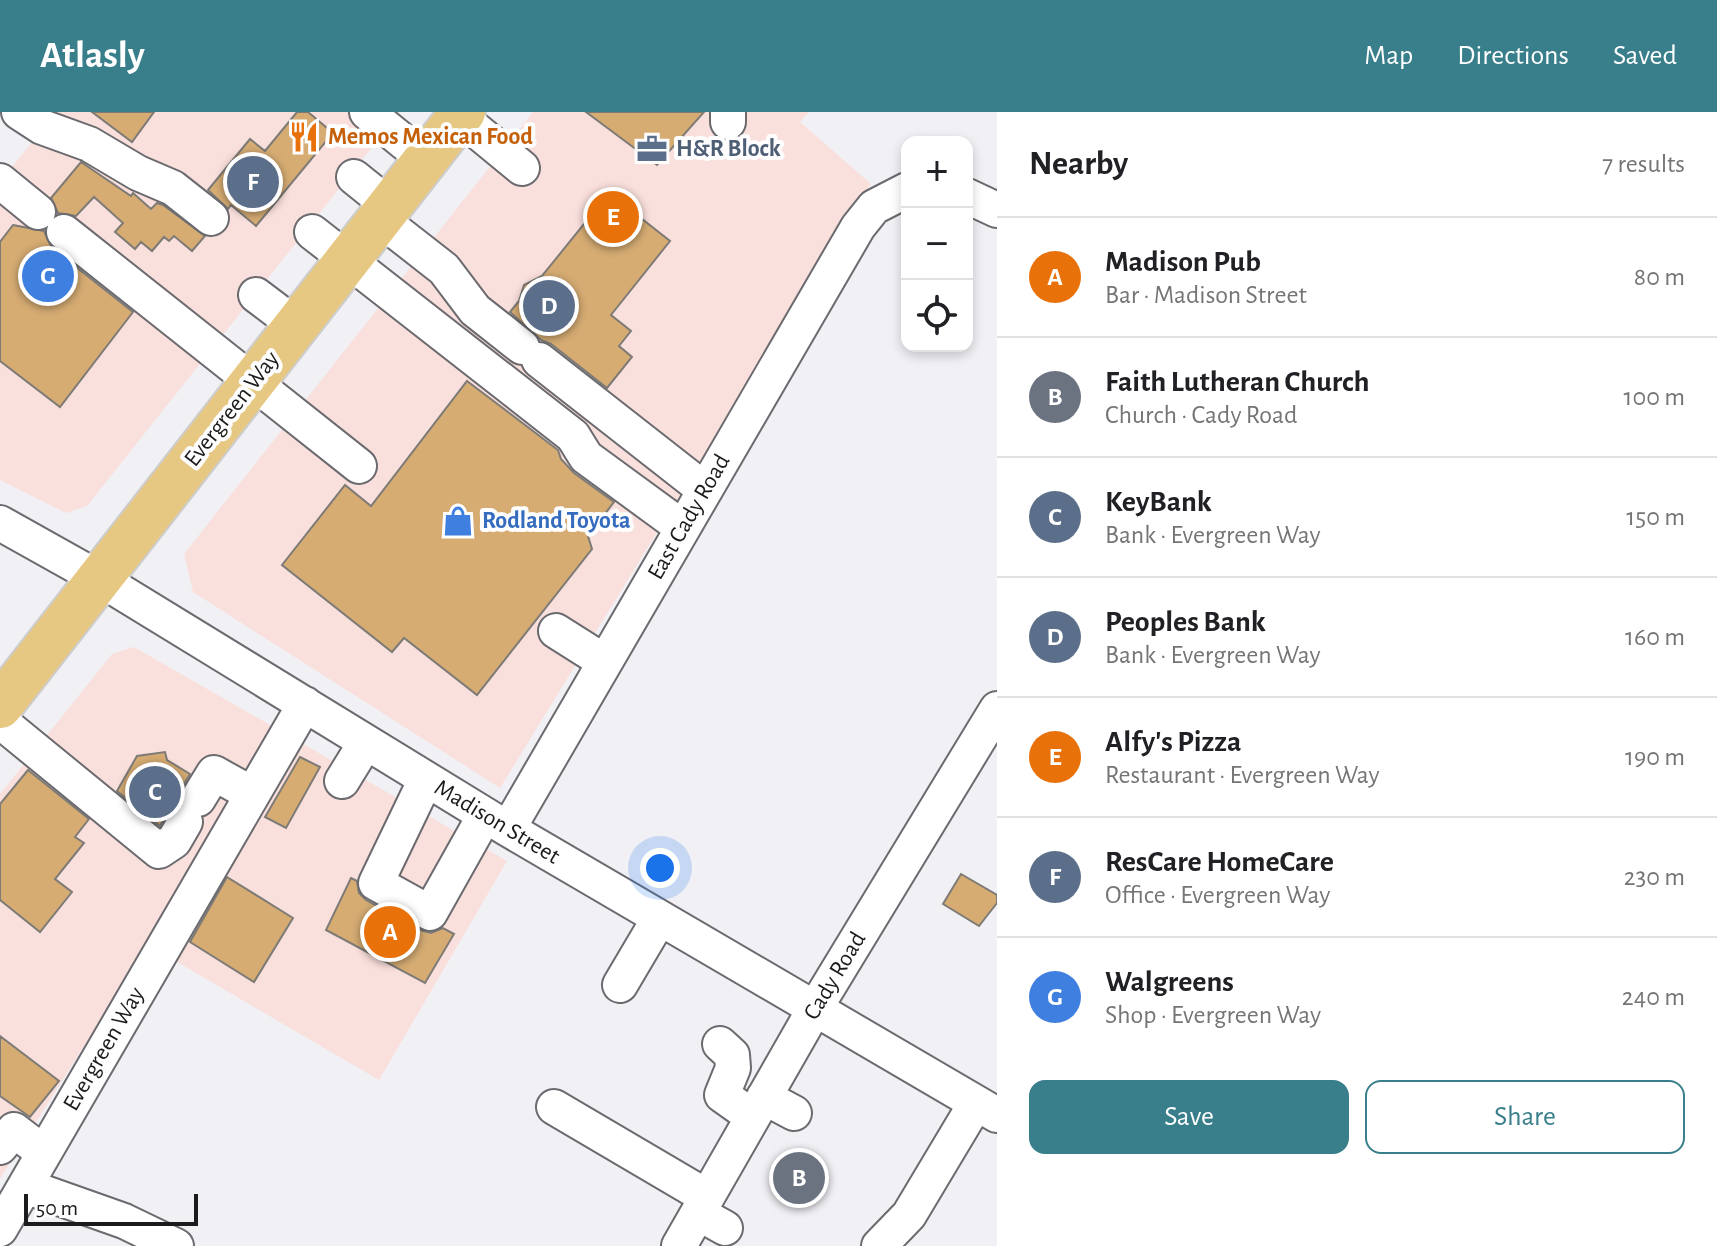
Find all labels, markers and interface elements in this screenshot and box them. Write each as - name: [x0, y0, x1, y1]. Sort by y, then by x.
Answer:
- text: Atlasly: [40, 37, 145, 75]
- text: Map: [1364, 42, 1413, 70]
- text: Directions: [1457, 42, 1569, 70]
- text: Saved: [1613, 42, 1677, 70]
- restaurant icon: Memos Mexican Food: [287, 120, 321, 154]
- place label: Memos Mexican Food: [328, 125, 533, 149]
- office icon: H&R Block: [635, 132, 669, 166]
- map controls: [901, 136, 973, 352]
- button: +: [901, 136, 973, 208]
- place label: H&R Block: [676, 137, 781, 161]
- text: Nearby: [1029, 147, 1128, 181]
- text: 7 results: [1602, 151, 1685, 177]
- pin: F: [227, 152, 279, 212]
- pin: E: [587, 187, 639, 247]
- button: −: [901, 208, 973, 280]
- pin: G: [22, 246, 74, 306]
- text: Madison Pub: [1105, 247, 1261, 277]
- text: A: [1047, 264, 1063, 290]
- text: 80 m: [1634, 264, 1685, 290]
- pin: D: [523, 276, 575, 336]
- button: locate: [901, 280, 973, 352]
- text: Bar · Madison Street: [1105, 282, 1307, 308]
- street label: Evergreen Way: [180, 347, 284, 471]
- text: Faith Lutheran Church: [1105, 367, 1370, 397]
- text: B: [1047, 384, 1063, 410]
- text: 100 m: [1624, 384, 1685, 410]
- text: Church · Cady Road: [1105, 402, 1298, 428]
- street label: East Cady Road: [643, 450, 735, 584]
- text: KeyBank: [1105, 487, 1212, 517]
- shop icon: Rodland Toyota: [441, 504, 475, 538]
- text: C: [1048, 504, 1062, 530]
- text: 150 m: [1626, 504, 1685, 530]
- place label: Rodland Toyota: [482, 509, 631, 533]
- text: Bank · Evergreen Way: [1105, 522, 1321, 548]
- text: Peoples Bank: [1105, 607, 1266, 637]
- text: D: [1046, 624, 1064, 650]
- text: 160 m: [1625, 624, 1685, 650]
- text: Bank · Evergreen Way: [1105, 642, 1321, 668]
- text: Alfy's Pizza: [1105, 727, 1241, 757]
- text: E: [1048, 744, 1062, 770]
- text: 190 m: [1625, 744, 1685, 770]
- pin: C: [129, 762, 181, 822]
- text: Restaurant · Evergreen Way: [1105, 762, 1380, 788]
- street label: Madison Street: [430, 775, 564, 869]
- text: ResCare HomeCare: [1105, 847, 1334, 877]
- your location: [640, 848, 680, 888]
- text: F: [1049, 864, 1061, 890]
- text: 230 m: [1624, 864, 1685, 890]
- text: Office · Evergreen Way: [1105, 882, 1330, 908]
- pin: A: [364, 902, 416, 962]
- street label: Cady Road: [800, 928, 870, 1024]
- text: Walgreens: [1105, 967, 1234, 997]
- street label: Evergreen Way: [59, 983, 149, 1115]
- text: G: [1047, 984, 1063, 1010]
- text: 240 m: [1622, 984, 1685, 1010]
- text: Shop · Evergreen Way: [1105, 1002, 1321, 1028]
- button: Save: [1029, 1080, 1349, 1154]
- button: Share: [1365, 1080, 1685, 1154]
- pin: B: [773, 1148, 825, 1208]
- scale bar: [24, 1190, 198, 1226]
- text: 50 m: [36, 1197, 78, 1219]

